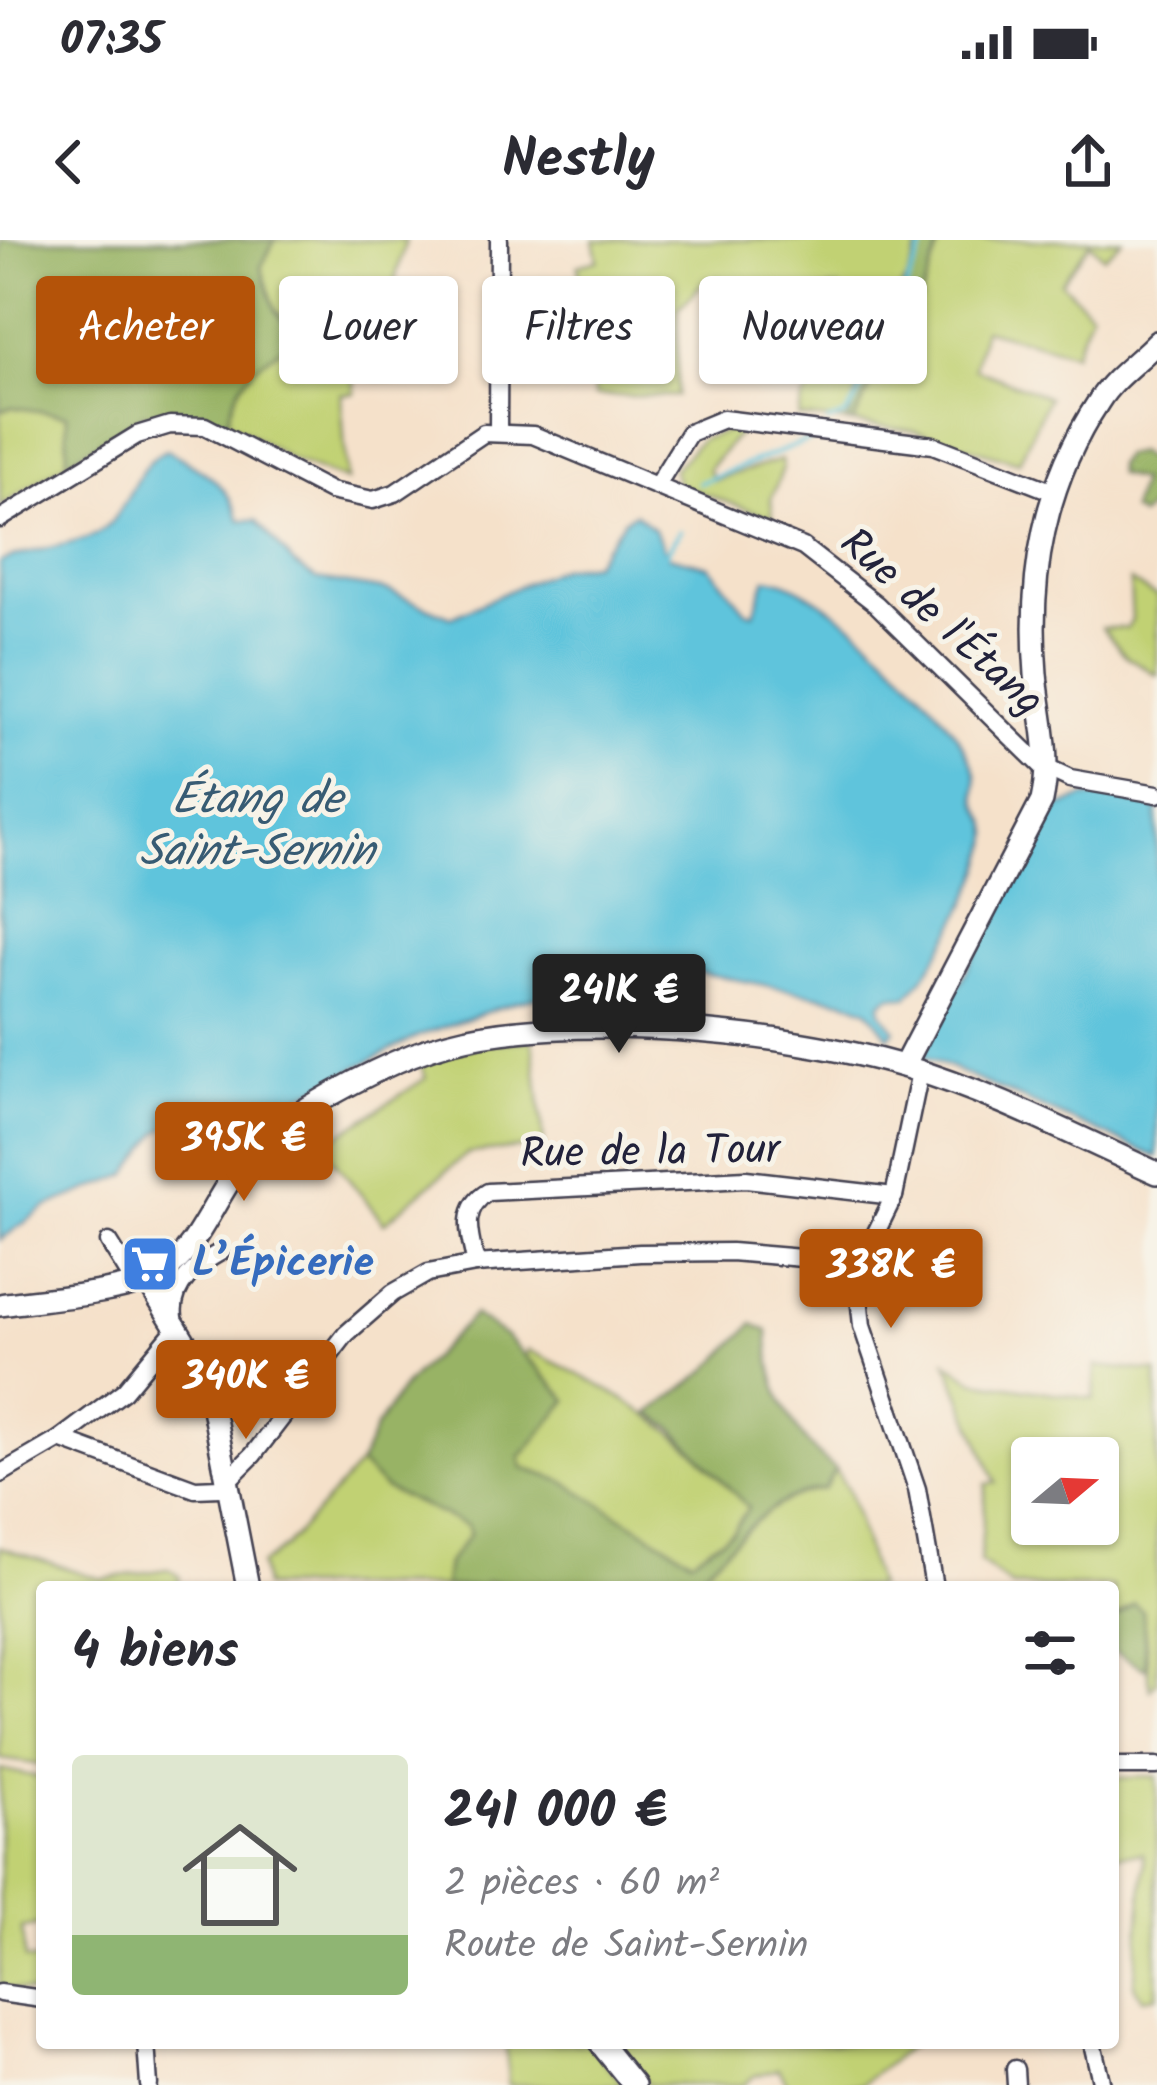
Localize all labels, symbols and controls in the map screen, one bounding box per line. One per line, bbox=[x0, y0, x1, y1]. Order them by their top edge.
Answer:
text: 07:35 bbox=[60, 6, 163, 78]
text: Nestly bbox=[502, 119, 655, 205]
icon: back bbox=[36, 129, 102, 195]
icon: share bbox=[1055, 129, 1121, 195]
chip: Acheter bbox=[36, 276, 255, 384]
chip: Louer bbox=[279, 276, 458, 384]
chip: Filtres bbox=[482, 276, 675, 384]
chip: Nouveau bbox=[699, 276, 927, 384]
street label: Rue de l'Étang bbox=[823, 512, 1059, 734]
water label: Étang de Saint-Sernin bbox=[139, 765, 378, 889]
pin: 241K € bbox=[521, 954, 717, 1056]
text: 241K € bbox=[560, 962, 679, 1024]
pin: 395K € bbox=[146, 1102, 342, 1204]
text: 395K € bbox=[182, 1110, 306, 1172]
street label: Rue de la Tour bbox=[520, 1117, 782, 1189]
pin: 338K € bbox=[793, 1229, 989, 1331]
place label: L’Épicerie bbox=[192, 1231, 374, 1298]
supermarket icon: L’Épicerie bbox=[119, 1233, 181, 1295]
text: 338K € bbox=[827, 1237, 955, 1299]
pin: 340K € bbox=[148, 1340, 344, 1442]
text: 340K € bbox=[183, 1348, 309, 1410]
north arrow bbox=[1011, 1437, 1119, 1545]
map controls bbox=[1011, 1437, 1119, 1545]
text: 4 biens bbox=[72, 1613, 239, 1694]
icon: filters bbox=[1017, 1620, 1083, 1686]
text: 241 000 € bbox=[444, 1773, 667, 1854]
icon: home bbox=[168, 1803, 312, 1947]
text: 2 pièces · 60 m² bbox=[444, 1854, 719, 1916]
text: Route de Saint-Sernin bbox=[444, 1916, 808, 1978]

